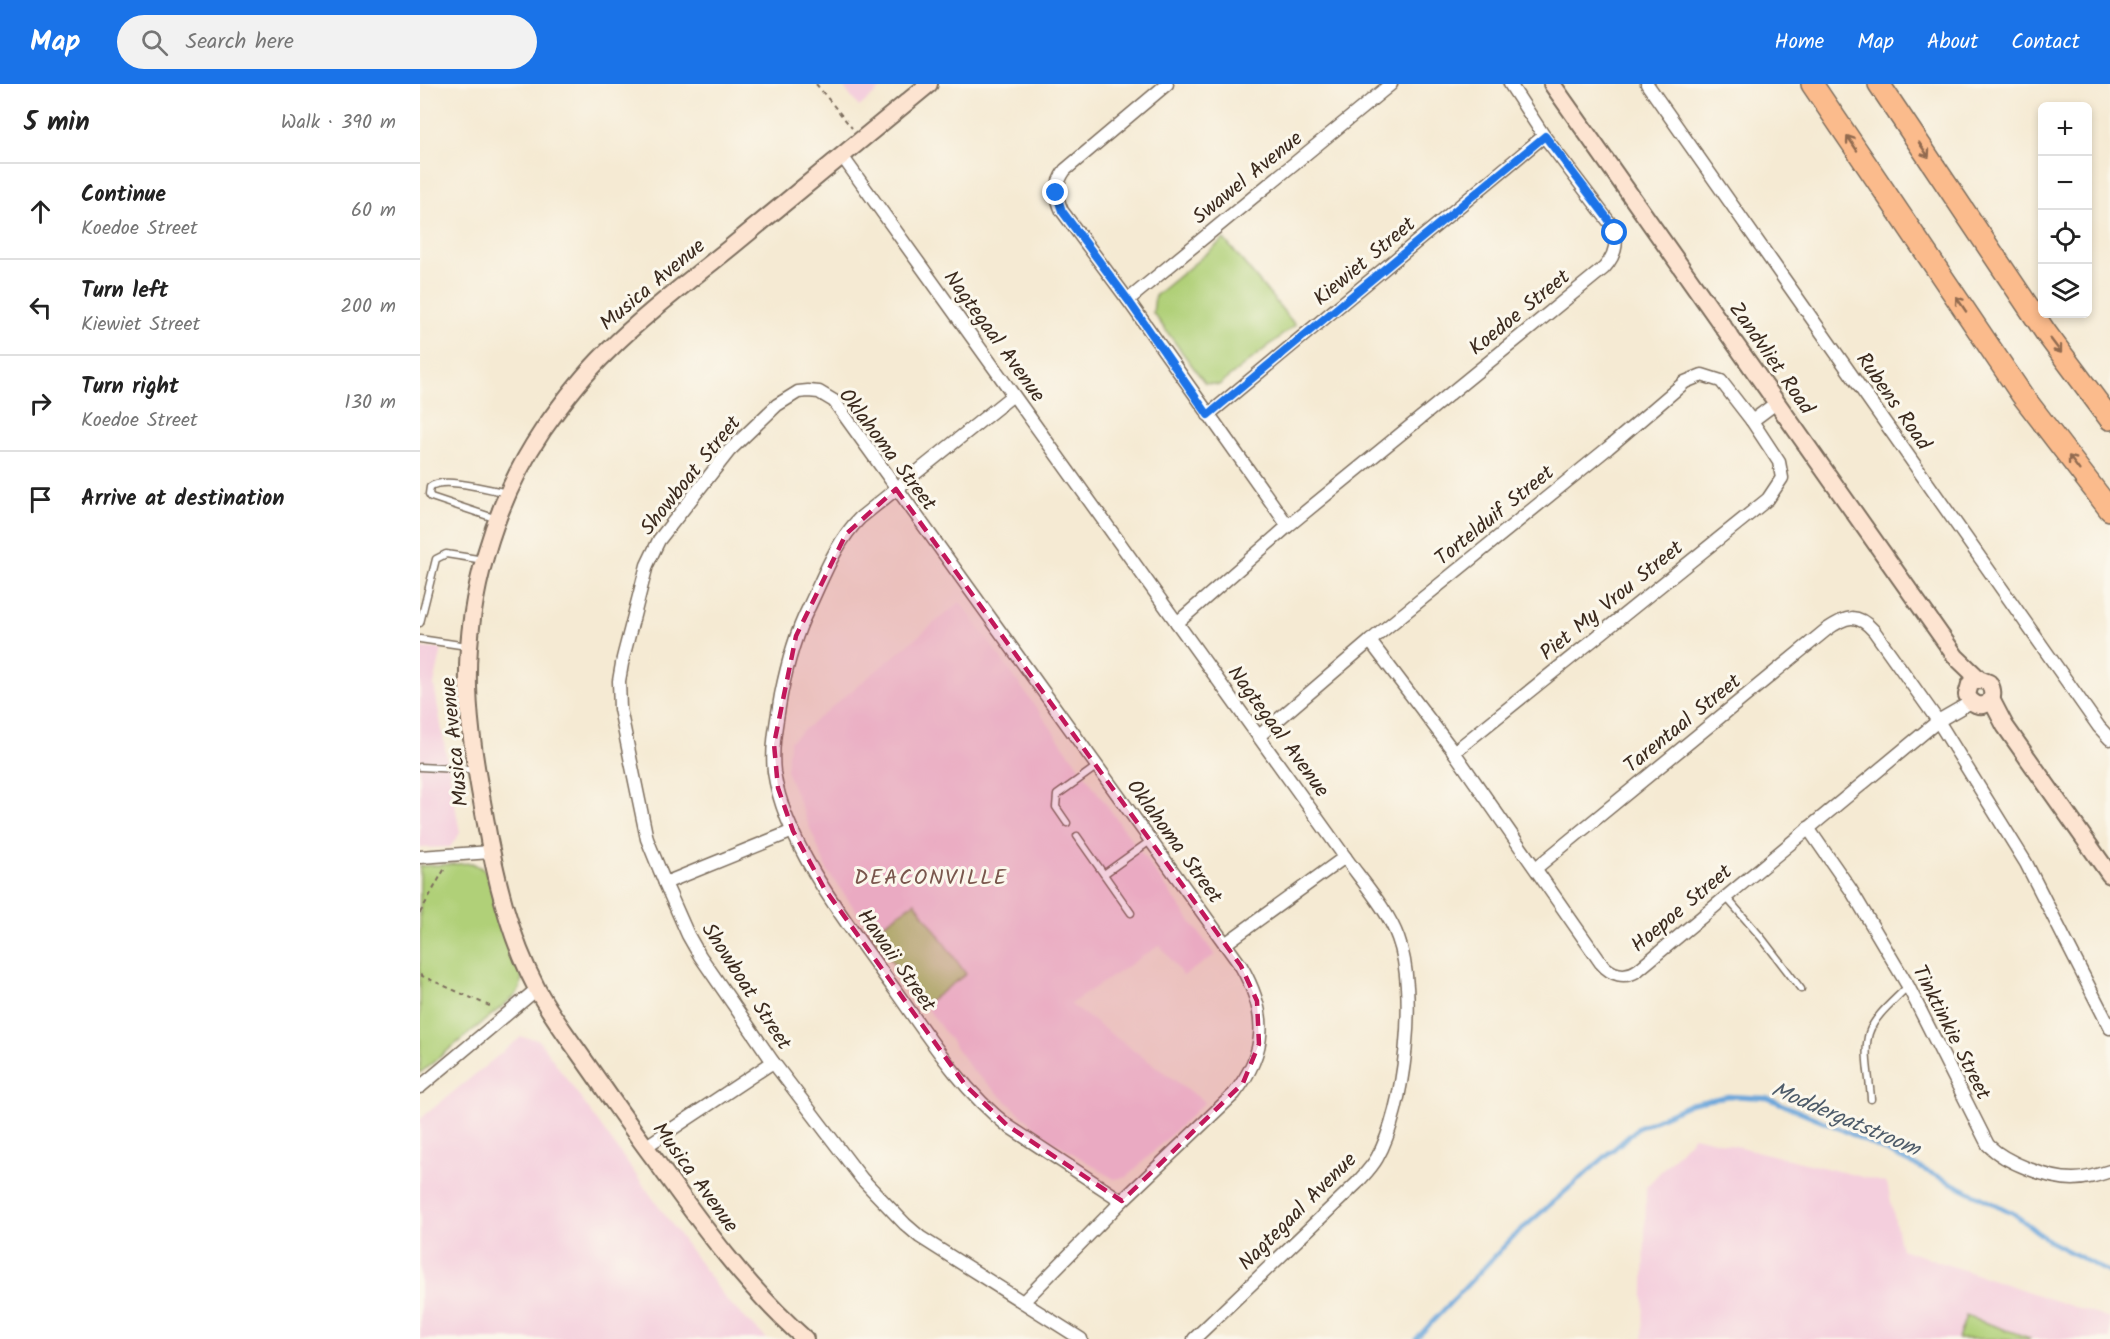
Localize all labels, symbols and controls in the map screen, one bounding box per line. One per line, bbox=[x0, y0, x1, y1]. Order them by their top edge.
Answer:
search box bbox=[117, 15, 537, 69]
text: Map bbox=[30, 20, 81, 65]
text: Search here bbox=[186, 25, 294, 60]
icon: search bbox=[138, 26, 171, 59]
text: Home bbox=[1775, 26, 1824, 59]
text: Map bbox=[1857, 26, 1894, 59]
text: About bbox=[1927, 26, 1978, 59]
text: Contact bbox=[2011, 26, 2080, 59]
text: 5 min bbox=[24, 102, 90, 144]
map controls bbox=[2038, 102, 2092, 318]
button: + bbox=[2038, 102, 2092, 156]
text: Walk · 390 m bbox=[281, 107, 396, 139]
street label: Swawel Avenue bbox=[1185, 123, 1311, 233]
one-way arrow bbox=[1846, 135, 1858, 152]
one-way arrow bbox=[1918, 141, 1930, 158]
button: − bbox=[2038, 156, 2092, 210]
text: Continue bbox=[81, 178, 166, 213]
route end bbox=[1042, 179, 1068, 205]
icon: ahead bbox=[24, 195, 57, 228]
text: 60 m bbox=[351, 195, 396, 227]
street label: Kiewiet Street bbox=[1306, 209, 1424, 315]
button: locate bbox=[2038, 210, 2092, 264]
text: Koedoe Street bbox=[81, 213, 198, 245]
route start bbox=[1601, 219, 1627, 245]
street label: Musica Avenue bbox=[593, 230, 714, 340]
street label: Koedoe Street bbox=[1462, 261, 1579, 365]
street label: Nagtegaal Avenue bbox=[934, 264, 1054, 410]
button: layers bbox=[2038, 264, 2092, 318]
text: Turn left bbox=[81, 274, 168, 309]
icon: left bbox=[24, 291, 57, 324]
text: 200 m bbox=[340, 291, 396, 323]
street label: Zandvliet Road bbox=[1719, 295, 1822, 423]
one-way arrow bbox=[1955, 296, 1968, 313]
text: Kiewiet Street bbox=[81, 309, 200, 341]
one-way arrow bbox=[2050, 338, 2062, 354]
street label: Rubens Road bbox=[1847, 346, 1939, 458]
text: Turn right bbox=[81, 370, 179, 405]
street label: Oklahoma Street bbox=[829, 381, 945, 519]
icon: right bbox=[24, 387, 57, 420]
text: 130 m bbox=[344, 387, 396, 419]
text: Koedoe Street bbox=[81, 405, 198, 437]
street label: Showboat Street bbox=[632, 408, 751, 543]
one-way arrow bbox=[2068, 456, 2080, 472]
street label: Tortelduif Street bbox=[1428, 457, 1563, 575]
text: Arrive at destination bbox=[81, 482, 284, 517]
icon: arrive bbox=[24, 483, 57, 516]
street label: Piet My Vrou Street bbox=[1533, 532, 1692, 670]
street label: Nagtegaal Avenue bbox=[1218, 659, 1338, 805]
street label: Tarentaal Street bbox=[1617, 666, 1750, 782]
street label: Musica Avenue bbox=[432, 675, 479, 808]
street label: Oklahoma Street bbox=[1117, 773, 1231, 912]
street label: Hoepoe Street bbox=[1624, 856, 1741, 962]
district label: DEACONVILLE bbox=[854, 861, 1008, 896]
street label: Hawaii Street bbox=[848, 902, 944, 1020]
street label: Showboat Street bbox=[692, 917, 800, 1058]
street label: Tinktinkie Street bbox=[1902, 959, 1999, 1107]
water label: Moddergatstroom bbox=[1765, 1073, 1926, 1168]
street label: Musica Avenue bbox=[643, 1116, 747, 1241]
street label: Nagtegaal Avenue bbox=[1231, 1145, 1366, 1279]

